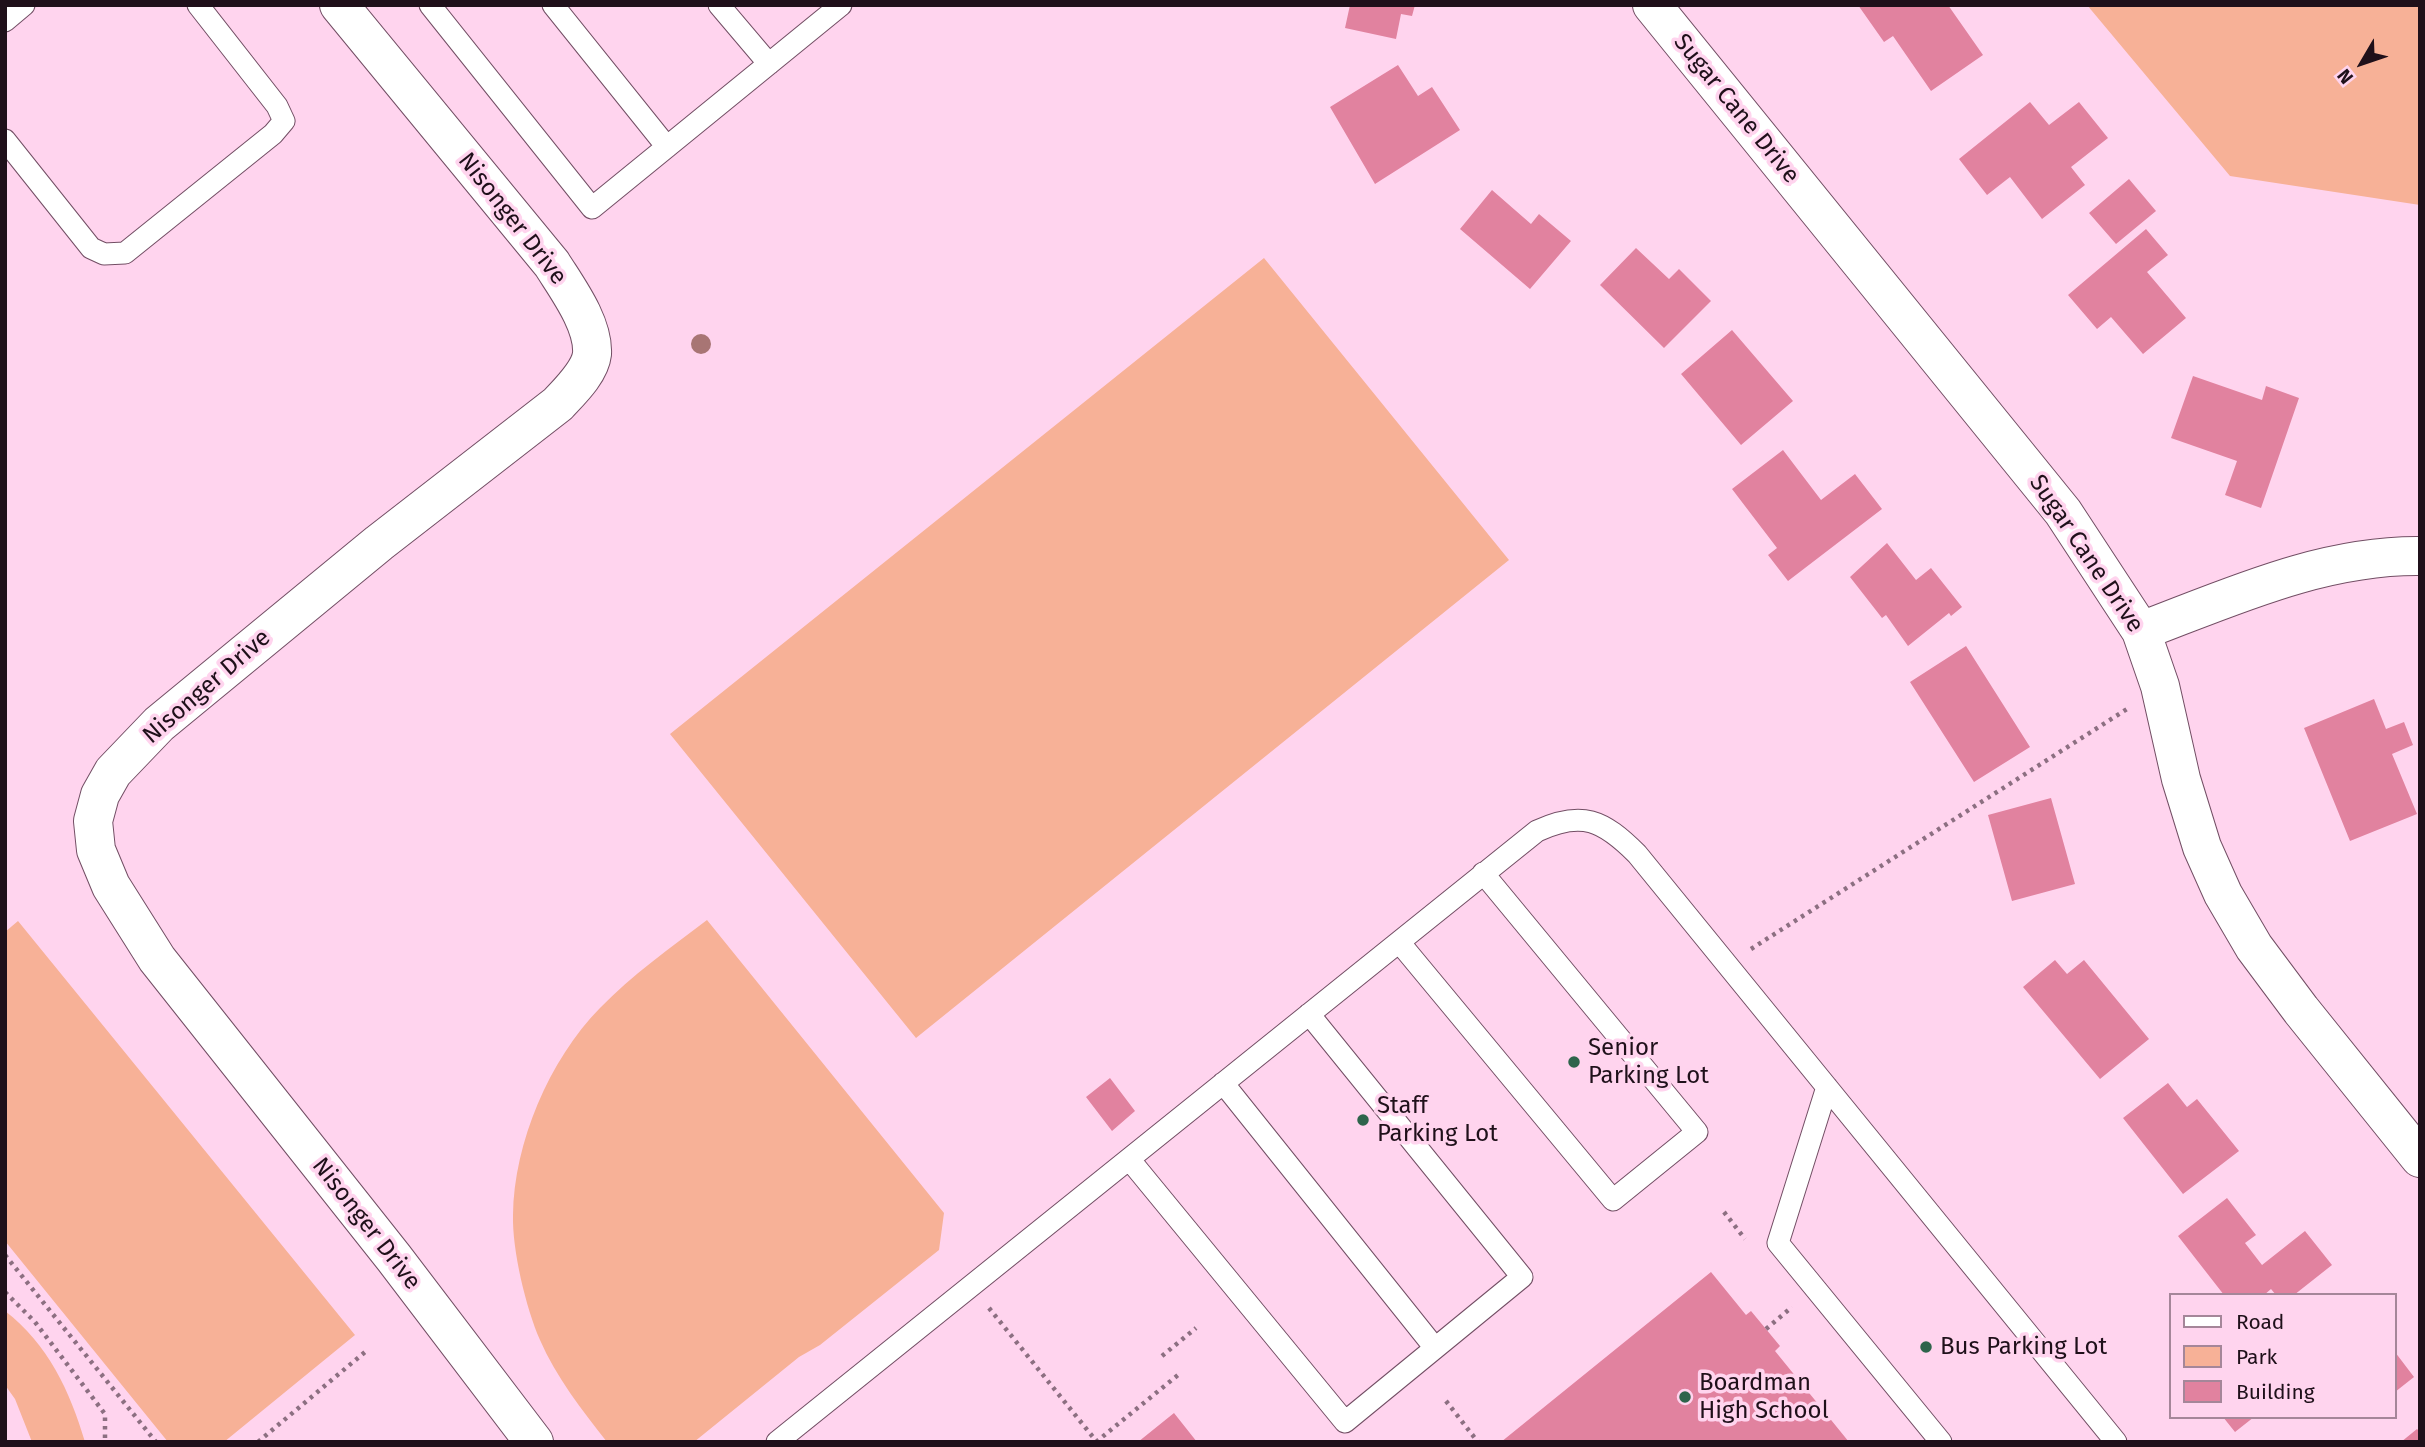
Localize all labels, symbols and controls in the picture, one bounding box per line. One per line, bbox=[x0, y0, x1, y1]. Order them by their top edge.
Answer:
north arrow bbox=[2327, 28, 2397, 98]
street label: Sugar Cane Drive bbox=[1667, 29, 1805, 189]
text: N bbox=[2332, 64, 2358, 89]
street label: Nisonger Drive bbox=[452, 147, 572, 291]
street label: Sugar Cane Drive bbox=[2023, 470, 2149, 638]
street label: Nisonger Drive bbox=[137, 624, 277, 750]
place label: Senior Parking Lot bbox=[1588, 1034, 1709, 1090]
marker: Senior Parking Lot bbox=[1566, 1054, 1582, 1070]
place label: Staff Parking Lot bbox=[1377, 1092, 1498, 1148]
marker: Staff Parking Lot bbox=[1355, 1112, 1371, 1128]
street label: Nisonger Drive bbox=[306, 1152, 426, 1296]
legend bbox=[2170, 1293, 2397, 1419]
text: Road bbox=[2236, 1309, 2284, 1335]
place label: Bus Parking Lot bbox=[1940, 1333, 2107, 1361]
marker: Bus Parking Lot bbox=[1918, 1339, 1934, 1355]
text: Park bbox=[2236, 1344, 2277, 1370]
place label: Boardman High School bbox=[1699, 1369, 1829, 1425]
text: Building bbox=[2236, 1379, 2315, 1405]
marker: Boardman High School bbox=[1677, 1389, 1693, 1405]

